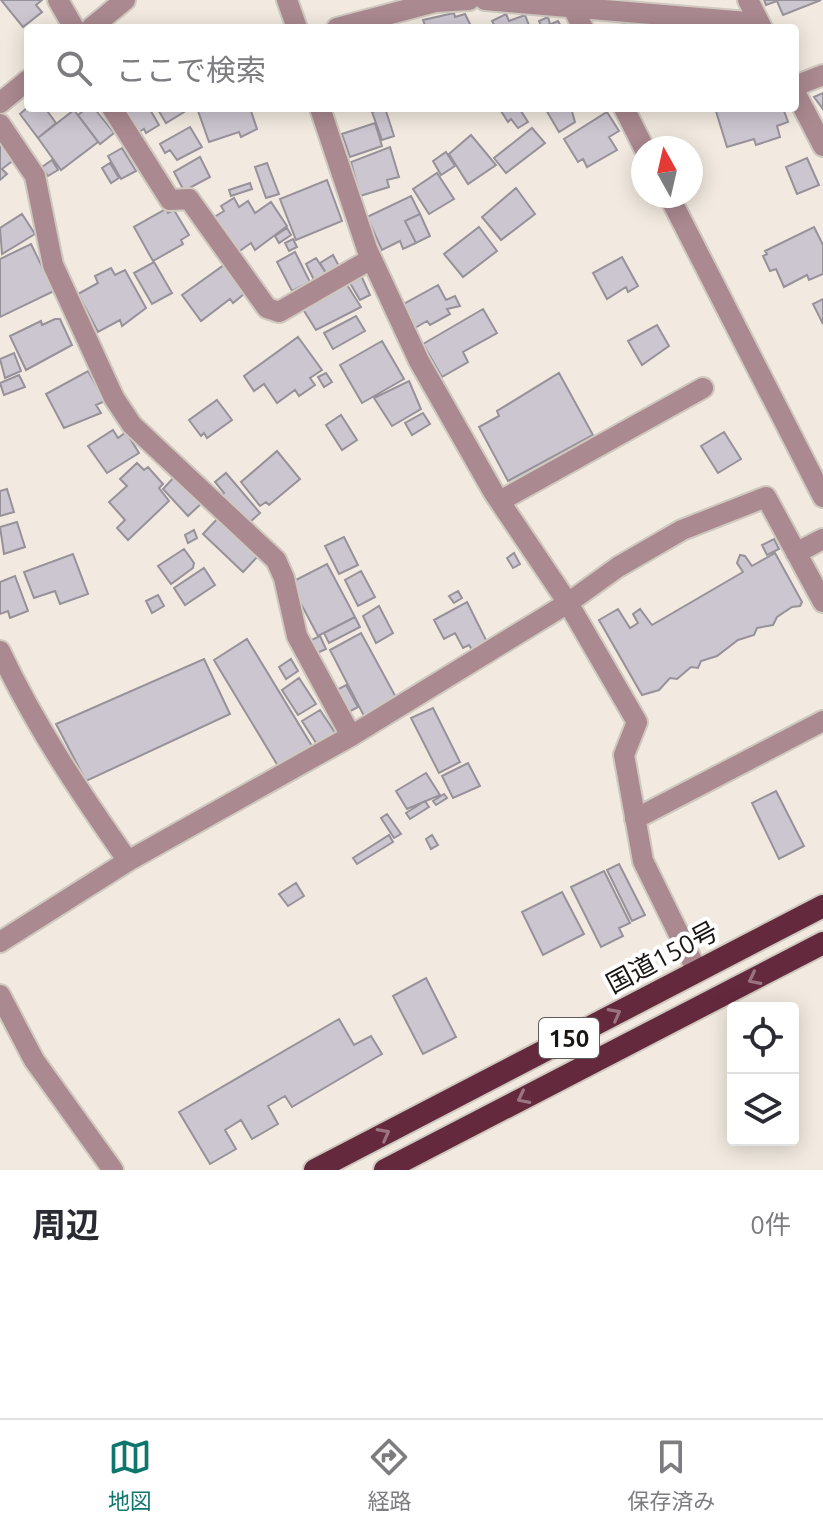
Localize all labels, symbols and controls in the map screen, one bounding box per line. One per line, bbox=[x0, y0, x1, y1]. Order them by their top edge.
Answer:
search box bbox=[24, 24, 799, 112]
icon: search bbox=[52, 46, 96, 90]
text: ここで検索 bbox=[116, 53, 266, 87]
north arrow bbox=[631, 136, 703, 208]
street label: 国道150号 bbox=[601, 916, 723, 998]
one-way arrow bbox=[747, 969, 762, 984]
map controls bbox=[727, 1002, 799, 1146]
button: locate bbox=[727, 1002, 799, 1074]
one-way arrow bbox=[606, 1008, 621, 1023]
road number: 150 bbox=[539, 1018, 599, 1058]
button: layers bbox=[727, 1074, 799, 1146]
one-way arrow bbox=[517, 1089, 531, 1104]
one-way arrow bbox=[376, 1128, 391, 1143]
text: 周辺 bbox=[32, 1205, 100, 1243]
text: 0件 bbox=[750, 1210, 791, 1239]
tab: 地図 bbox=[108, 1435, 152, 1515]
tab: 経路 bbox=[367, 1435, 411, 1515]
tab: 保存済み bbox=[627, 1435, 715, 1515]

